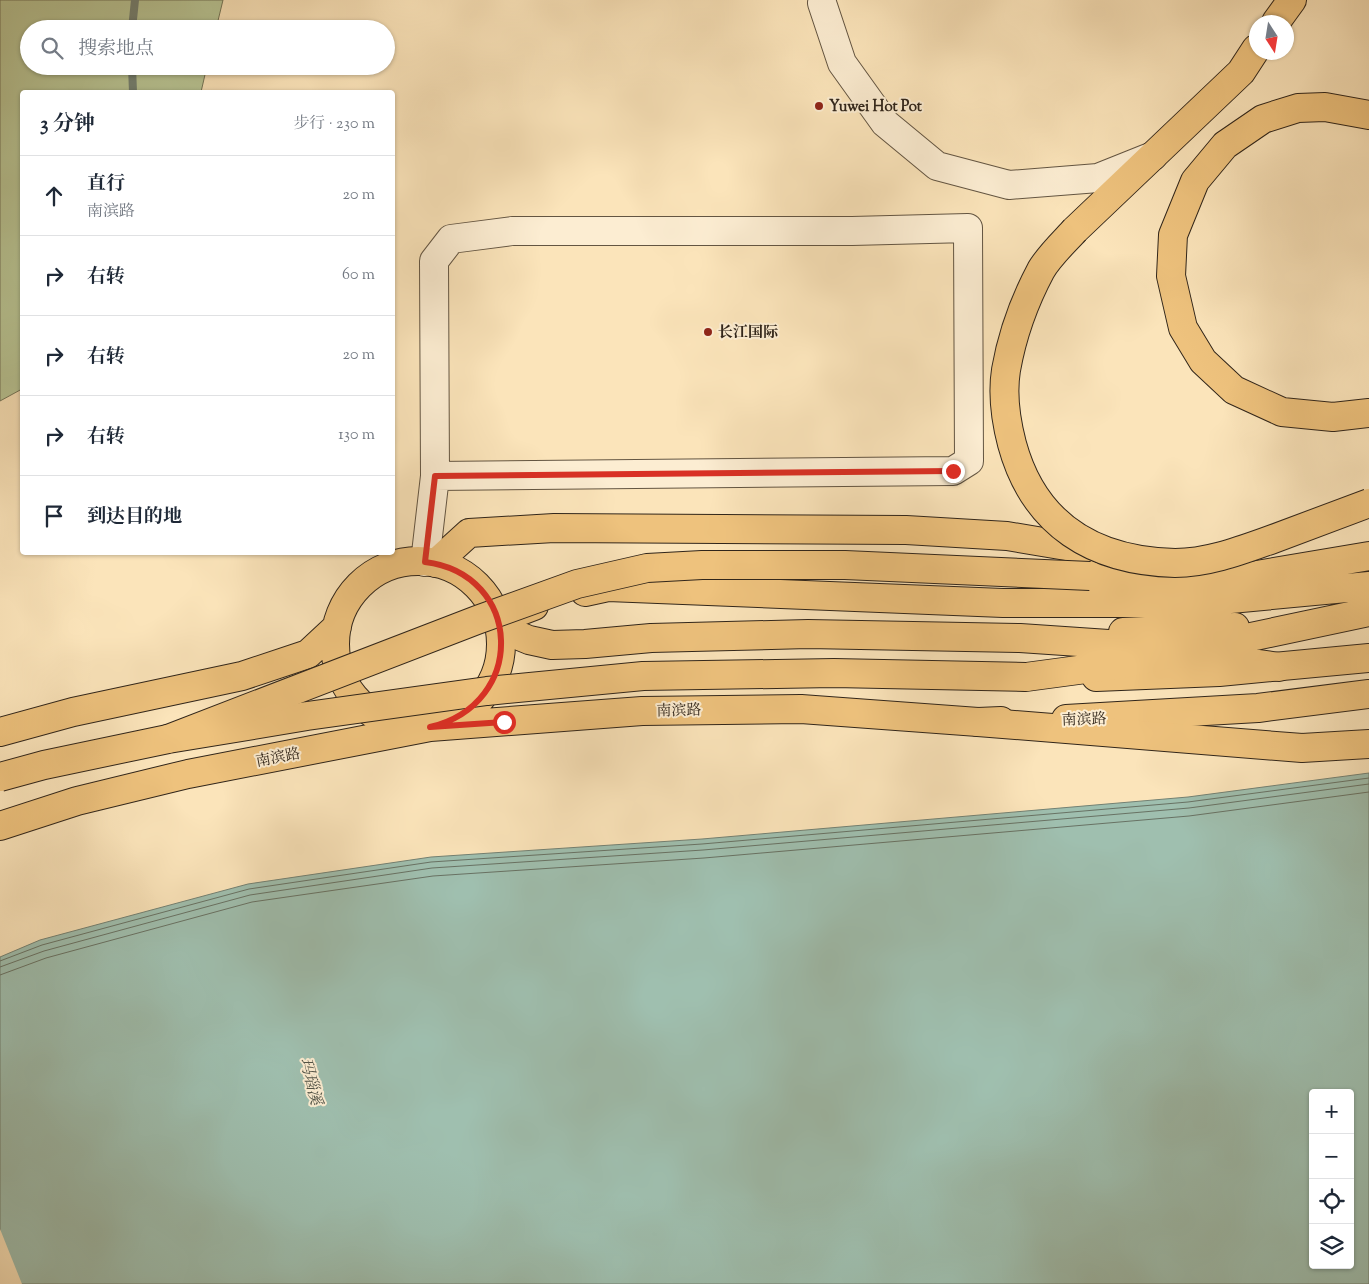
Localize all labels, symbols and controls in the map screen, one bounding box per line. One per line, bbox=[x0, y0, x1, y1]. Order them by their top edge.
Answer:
north arrow bbox=[1249, 15, 1294, 60]
search box bbox=[20, 20, 395, 75]
icon: search bbox=[38, 34, 66, 62]
text: 搜索地点 bbox=[78, 36, 154, 63]
place label: Yuwei Hot Pot bbox=[829, 97, 923, 118]
marker: Yuwei Hot Pot bbox=[813, 100, 825, 112]
text: 3 分钟 bbox=[40, 110, 95, 140]
text: 步行 · 230 m bbox=[293, 113, 375, 136]
text: 直行 bbox=[87, 171, 125, 198]
icon: ahead bbox=[40, 182, 68, 210]
text: 20 m bbox=[342, 184, 375, 207]
text: 南滨路 bbox=[87, 201, 135, 224]
icon: right bbox=[40, 262, 68, 290]
text: 右转 bbox=[87, 264, 125, 291]
text: 60 m bbox=[342, 264, 375, 287]
place label: 长江国际 bbox=[718, 323, 778, 344]
marker: 长江国际 bbox=[702, 326, 714, 338]
icon: right bbox=[40, 342, 68, 370]
text: 右转 bbox=[87, 344, 125, 371]
text: 20 m bbox=[342, 344, 375, 367]
icon: right bbox=[40, 422, 68, 450]
text: 右转 bbox=[87, 424, 125, 451]
text: 130 m bbox=[338, 424, 375, 447]
route end bbox=[942, 460, 965, 483]
icon: arrive bbox=[40, 502, 68, 530]
text: 到达目的地 bbox=[87, 504, 182, 531]
street label: 南滨路 bbox=[656, 701, 702, 722]
street label: 南滨路 bbox=[1061, 709, 1107, 732]
route start bbox=[493, 711, 516, 734]
street label: 南滨路 bbox=[254, 744, 302, 773]
water label: 玛瑙溪 bbox=[293, 1056, 327, 1110]
map controls bbox=[1309, 1089, 1354, 1269]
button: + bbox=[1309, 1089, 1354, 1134]
button: − bbox=[1309, 1134, 1354, 1179]
button: locate bbox=[1309, 1179, 1354, 1224]
button: layers bbox=[1309, 1224, 1354, 1269]

